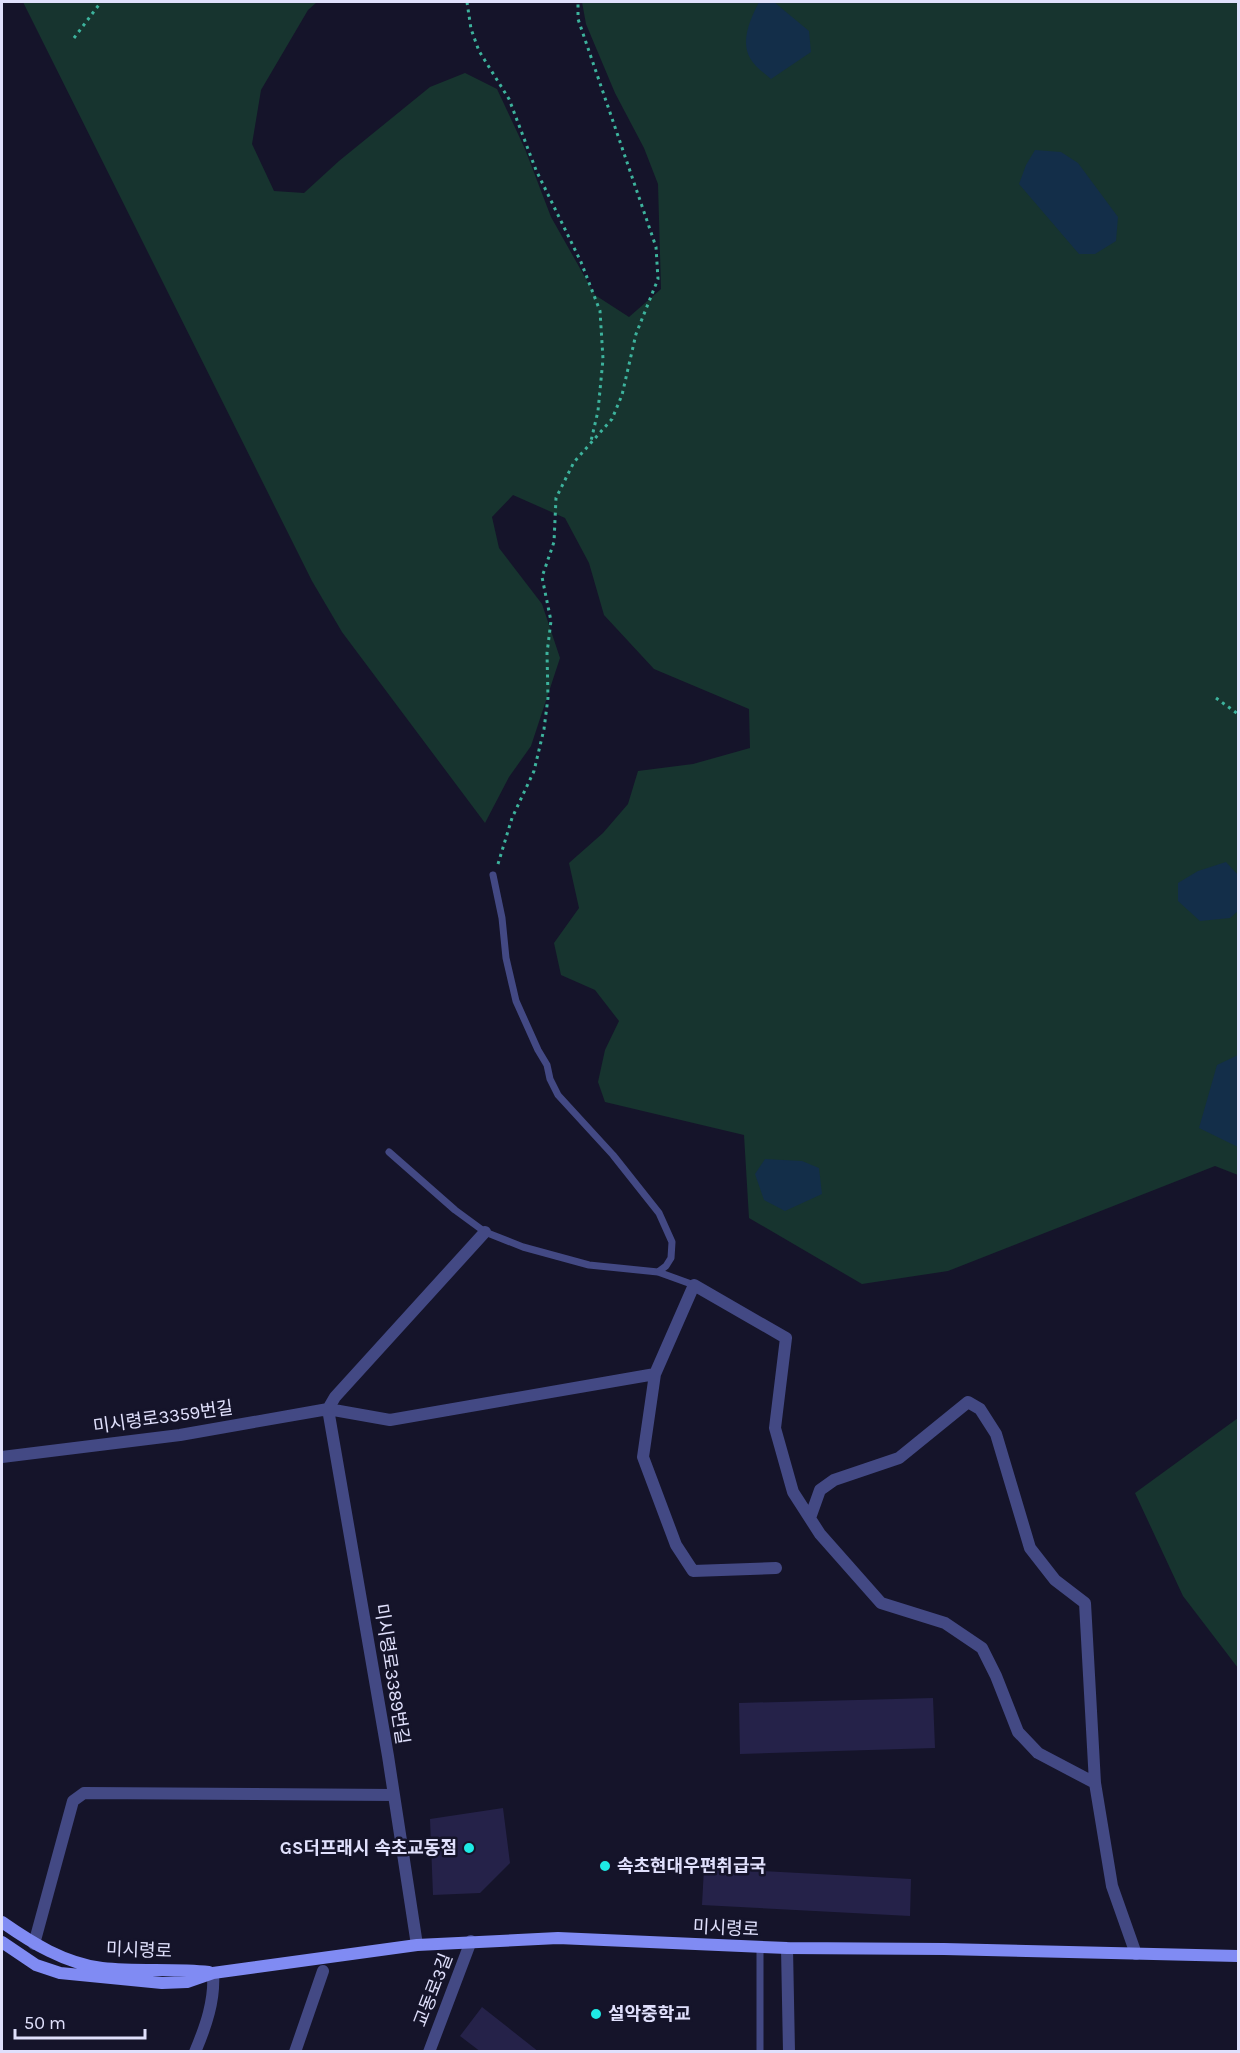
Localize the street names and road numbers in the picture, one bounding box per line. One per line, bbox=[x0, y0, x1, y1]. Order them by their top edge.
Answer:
street label: 미시령로3359번길 bbox=[92, 1396, 234, 1438]
street label: 미시령로3389번길 bbox=[370, 1602, 414, 1746]
street label: 미시령로 bbox=[692, 1915, 760, 1941]
street label: 미시령로 bbox=[106, 1938, 172, 1962]
street label: 교동로3길 bbox=[409, 1950, 457, 2030]

